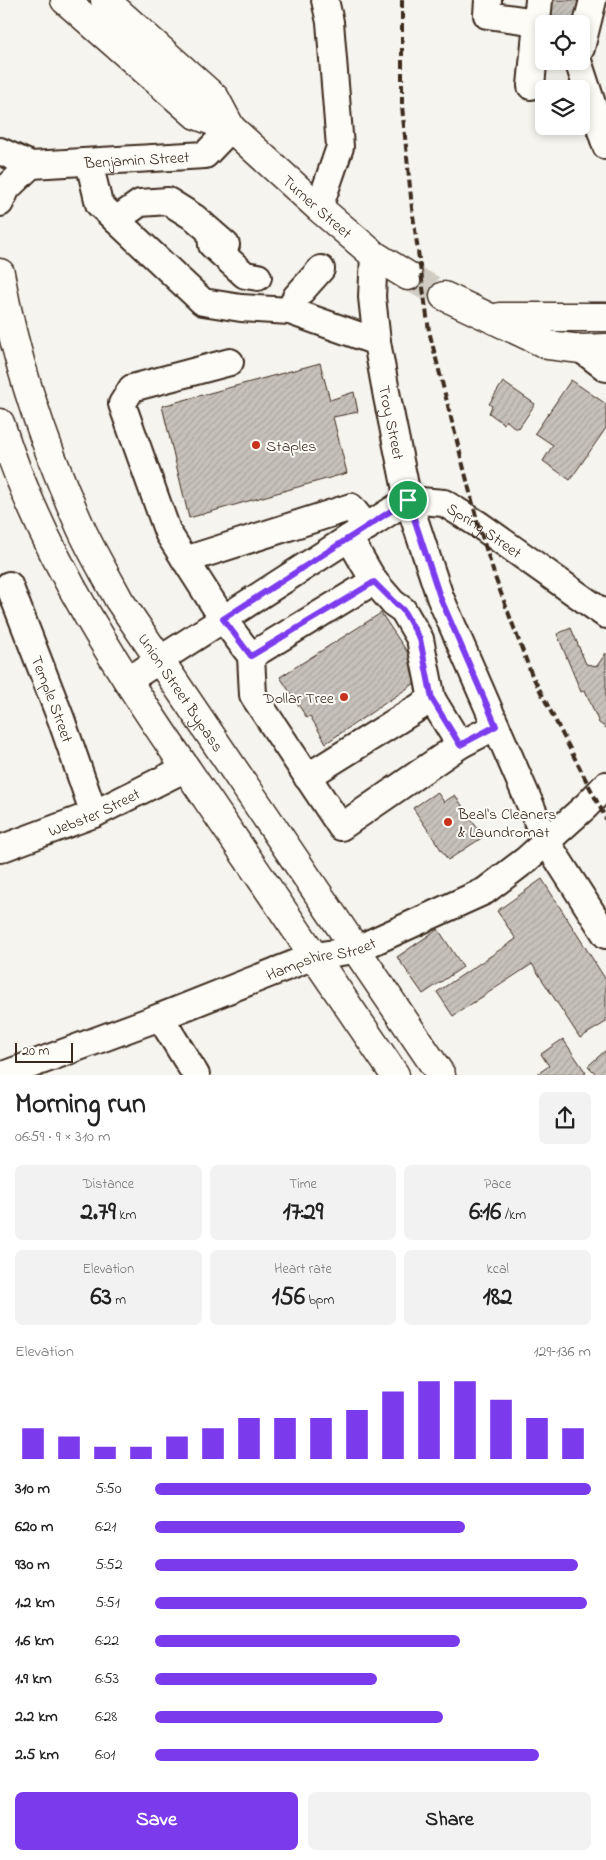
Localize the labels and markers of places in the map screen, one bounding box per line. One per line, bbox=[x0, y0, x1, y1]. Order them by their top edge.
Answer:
place label: Staples bbox=[266, 435, 317, 459]
marker: Staples bbox=[250, 439, 262, 451]
pin bbox=[387, 479, 429, 521]
place label: Dollar Tree bbox=[262, 687, 335, 711]
marker: Dollar Tree bbox=[338, 691, 350, 703]
place label: Beal's Cleaners & Laundromat bbox=[457, 803, 557, 845]
marker: Beal's Cleaners & Laundromat bbox=[442, 816, 454, 828]

